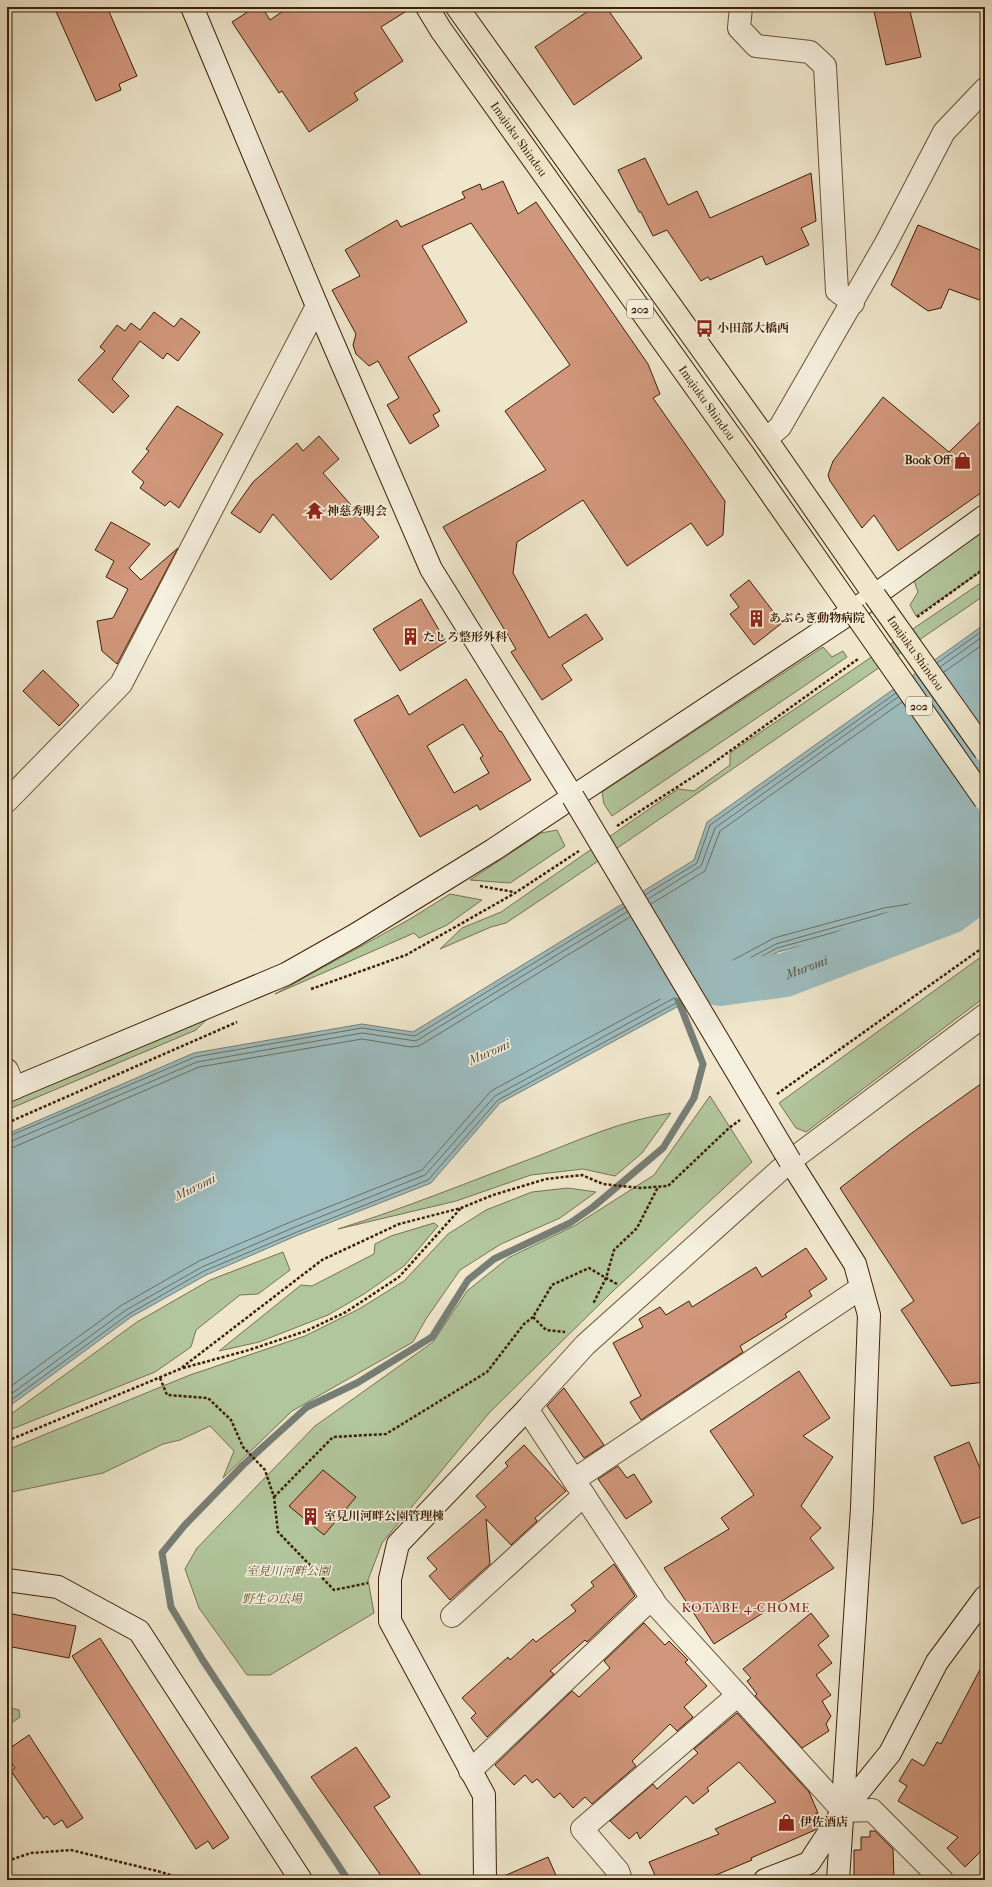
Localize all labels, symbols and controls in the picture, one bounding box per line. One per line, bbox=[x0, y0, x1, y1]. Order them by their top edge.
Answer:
street label: Imajuku Shindou bbox=[487, 99, 550, 179]
road number: 202 bbox=[627, 300, 653, 318]
bus stop icon: 小田部大橋西 bbox=[694, 318, 714, 338]
place label: 小田部大橋西 bbox=[717, 321, 789, 335]
street label: Imajuku Shindou bbox=[676, 363, 738, 443]
shop icon: Book Off bbox=[953, 450, 973, 470]
place label: Book Off bbox=[905, 453, 953, 467]
temple icon: 神慈秀明会 bbox=[304, 501, 324, 521]
place label: 神慈秀明会 bbox=[327, 504, 387, 518]
building icon: あぶらぎ動物病院 bbox=[746, 608, 766, 628]
place label: あぶらぎ動物病院 bbox=[769, 611, 865, 625]
street label: Imajuku Shindou bbox=[884, 613, 947, 693]
building icon: たしろ整形外科 bbox=[400, 627, 420, 647]
place label: たしろ整形外科 bbox=[423, 630, 508, 644]
road number: 202 bbox=[906, 697, 932, 715]
water label: Muromi bbox=[782, 952, 831, 982]
water label: Muromi bbox=[465, 1036, 513, 1068]
water label: Muromi bbox=[171, 1170, 219, 1204]
building icon: 室見川河畔公園管理棟 bbox=[301, 1506, 321, 1526]
place label: 室見川河畔公園管理棟 bbox=[324, 1509, 444, 1523]
park label: 室見川河畔公園 bbox=[246, 1564, 332, 1578]
park label: 野生の広場 bbox=[242, 1592, 303, 1606]
district label: KOTABE 4-CHOME bbox=[681, 1600, 811, 1615]
shop icon: 伊佐酒店 bbox=[777, 1812, 797, 1832]
place label: 伊佐酒店 bbox=[800, 1815, 848, 1829]

